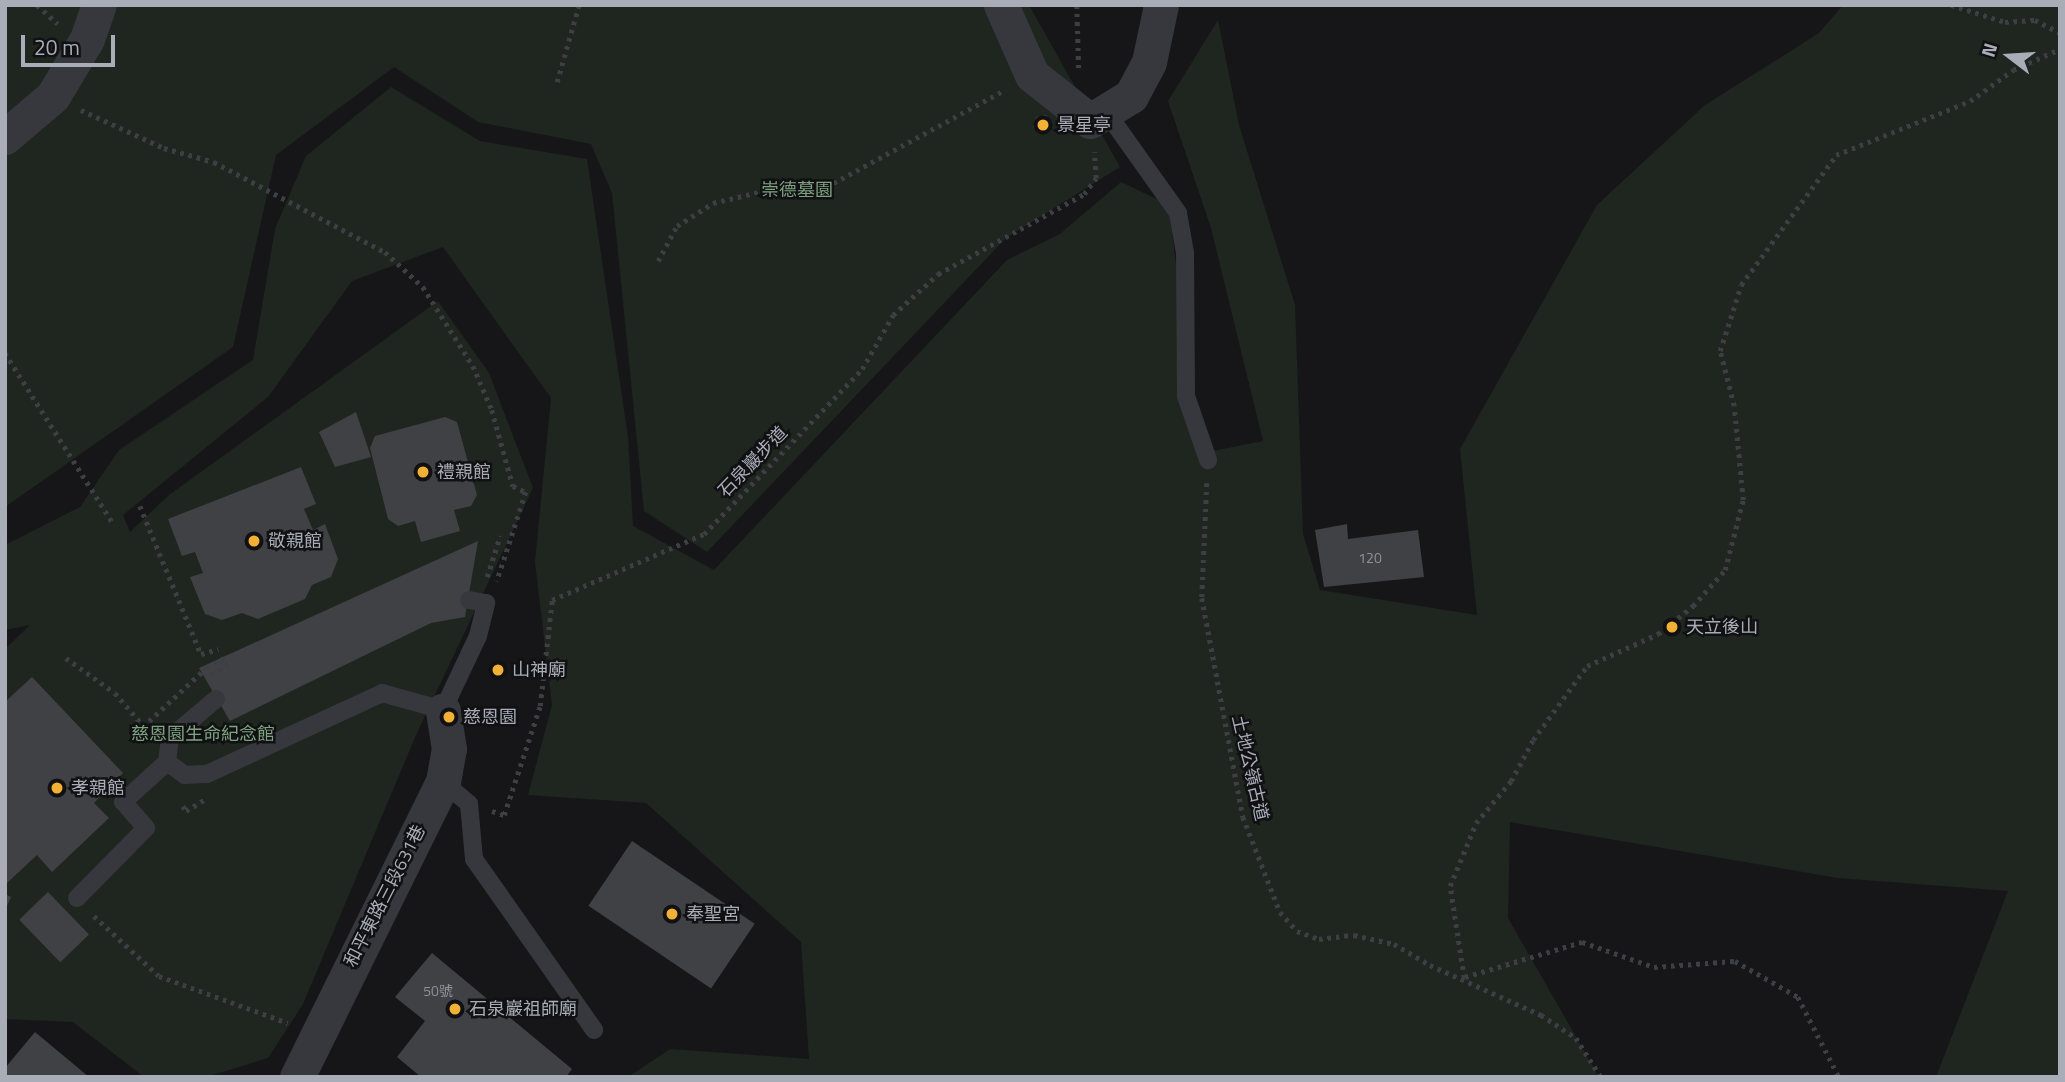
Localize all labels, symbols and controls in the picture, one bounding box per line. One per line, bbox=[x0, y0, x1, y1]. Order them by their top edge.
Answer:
scale bar bbox=[24, 21, 119, 65]
north arrow bbox=[1974, 21, 2044, 91]
text: 20 m bbox=[34, 31, 80, 63]
text: N bbox=[1973, 39, 2004, 60]
place label: 景星亭 bbox=[1057, 114, 1111, 136]
marker: 景星亭 bbox=[1035, 117, 1051, 133]
park label: 崇德墓園 bbox=[761, 179, 833, 201]
street label: 石泉巖步道 bbox=[714, 422, 792, 502]
place label: 禮親館 bbox=[437, 461, 491, 483]
marker: 禮親館 bbox=[415, 464, 431, 480]
place label: 敬親館 bbox=[268, 530, 322, 552]
marker: 敬親館 bbox=[246, 533, 262, 549]
house number: 120 bbox=[1358, 550, 1382, 566]
place label: 天立後山 bbox=[1686, 616, 1758, 638]
marker: 天立後山 bbox=[1664, 619, 1680, 635]
place label: 山神廟 bbox=[512, 659, 566, 681]
marker: 山神廟 bbox=[490, 662, 506, 678]
place label: 慈恩園 bbox=[463, 706, 517, 728]
marker: 慈恩園 bbox=[441, 709, 457, 725]
street label: 土地公嶺古道 bbox=[1227, 713, 1273, 823]
park label: 慈恩園生命紀念館 bbox=[131, 723, 275, 745]
place label: 孝親館 bbox=[71, 777, 125, 799]
marker: 孝親館 bbox=[49, 780, 65, 796]
street label: 和平東路三段631巷 bbox=[340, 821, 430, 971]
place label: 奉聖宮 bbox=[686, 903, 740, 925]
marker: 奉聖宮 bbox=[664, 906, 680, 922]
house number: 50號 bbox=[423, 983, 453, 999]
place label: 石泉巖祖師廟 bbox=[469, 998, 577, 1020]
marker: 石泉巖祖師廟 bbox=[447, 1001, 463, 1017]

